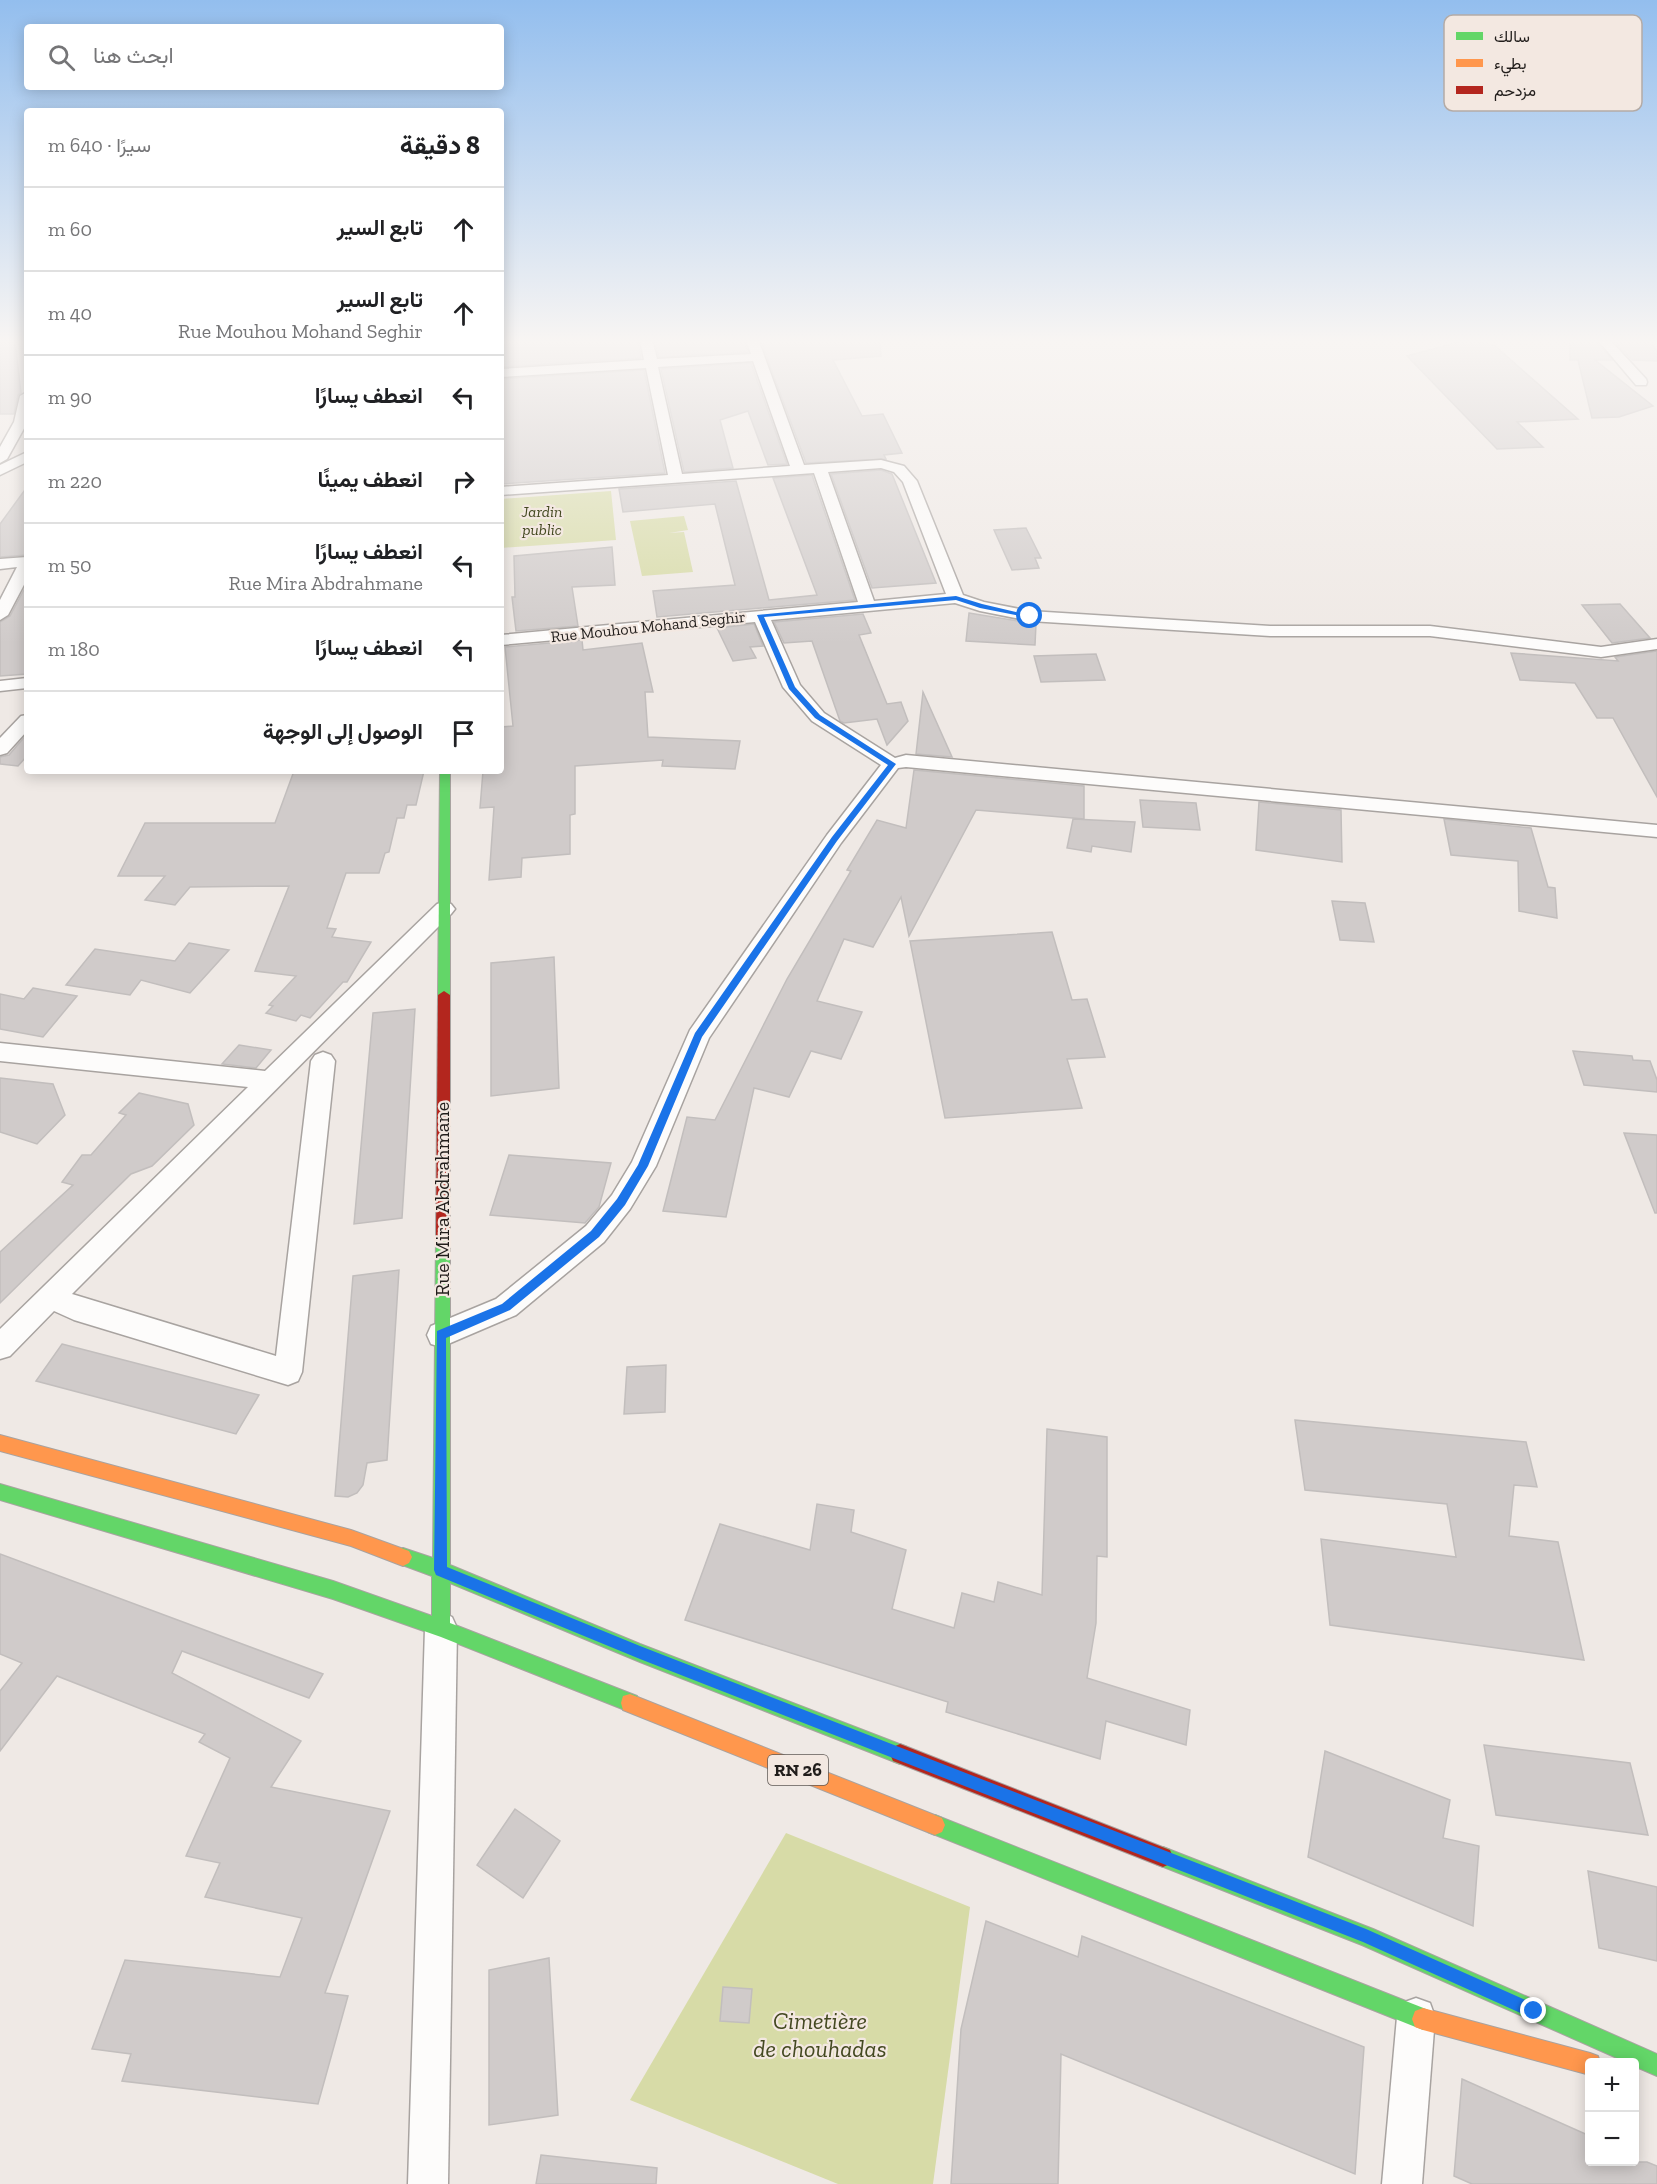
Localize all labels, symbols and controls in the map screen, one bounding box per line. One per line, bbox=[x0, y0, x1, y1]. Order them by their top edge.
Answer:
legend bbox=[1444, 15, 1642, 111]
search box bbox=[24, 24, 504, 90]
text: سالك bbox=[1494, 27, 1530, 46]
icon: search bbox=[45, 41, 78, 74]
text: ابحث هنا bbox=[93, 42, 173, 69]
text: بطيء bbox=[1494, 54, 1526, 77]
text: مزدحم bbox=[1494, 81, 1536, 101]
text: 8 دقيقة bbox=[400, 129, 480, 161]
text: سيرًا · 640 m bbox=[48, 133, 151, 157]
icon: ahead bbox=[447, 213, 480, 246]
text: تابع السير bbox=[337, 214, 423, 241]
text: 60 m bbox=[48, 217, 92, 241]
text: تابع السير bbox=[337, 286, 423, 313]
icon: ahead bbox=[447, 297, 480, 330]
text: 40 m bbox=[48, 301, 92, 325]
text: Rue Mouhou Mohand Seghir bbox=[178, 319, 423, 343]
icon: left bbox=[447, 381, 480, 414]
text: انعطف يسارًا bbox=[315, 382, 423, 409]
text: 90 m bbox=[48, 385, 92, 409]
icon: right bbox=[447, 465, 480, 498]
text: انعطف يمينًا bbox=[317, 466, 423, 493]
text: 220 m bbox=[48, 469, 102, 493]
park label: Jardin public bbox=[521, 502, 562, 539]
text: انعطف يسارًا bbox=[315, 538, 423, 565]
icon: left bbox=[447, 549, 480, 582]
text: 50 m bbox=[48, 553, 92, 577]
text: Rue Mira Abdrahmane bbox=[229, 571, 423, 595]
route start bbox=[1016, 602, 1042, 628]
street label: Rue Mouhou Mohand Seghir bbox=[550, 607, 747, 646]
icon: left bbox=[447, 633, 480, 666]
text: انعطف يسارًا bbox=[315, 634, 423, 661]
text: 180 m bbox=[48, 637, 100, 661]
icon: arrive bbox=[447, 717, 480, 750]
text: الوصول إلى الوجهة bbox=[263, 718, 423, 745]
street label: Rue Mira Abdrahmane bbox=[430, 1102, 454, 1296]
road number: RN 26 bbox=[768, 1755, 828, 1785]
route end bbox=[1520, 1997, 1546, 2023]
park label: Cimetière de chouhadas bbox=[753, 2006, 887, 2063]
map controls bbox=[1585, 2058, 1639, 2166]
button: + bbox=[1585, 2058, 1639, 2112]
button: − bbox=[1585, 2112, 1639, 2166]

